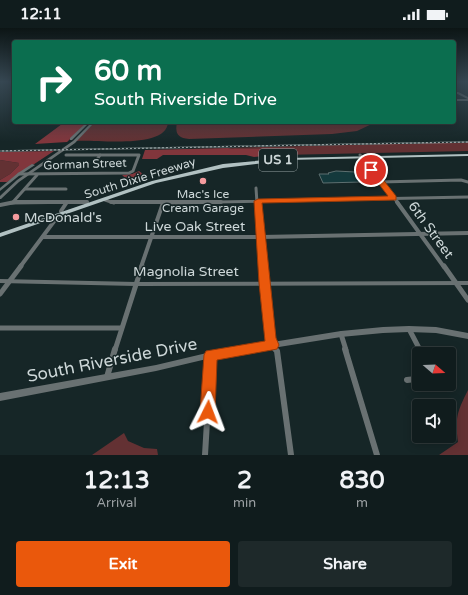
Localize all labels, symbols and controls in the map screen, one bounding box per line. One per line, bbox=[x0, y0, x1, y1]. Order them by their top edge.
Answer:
text: 12:11 bbox=[20, 5, 62, 23]
text: 60 m bbox=[94, 54, 162, 88]
icon: right bbox=[28, 56, 80, 108]
text: South Riverside Drive bbox=[94, 88, 277, 110]
road number: US 1 bbox=[259, 149, 297, 171]
pin bbox=[354, 153, 388, 187]
street label: South Dixie Freeway bbox=[83, 154, 198, 202]
street label: Gorman Street bbox=[43, 156, 127, 172]
icon: arrive bbox=[360, 159, 382, 181]
marker: Mac's Ice Cream Garage bbox=[198, 176, 208, 186]
place label: Mac's Ice Cream Garage bbox=[162, 187, 244, 215]
street label: 6th Street bbox=[405, 198, 458, 262]
place label: McDonald's bbox=[24, 209, 102, 226]
marker: McDonald's bbox=[11, 212, 21, 222]
street label: Live Oak Street bbox=[145, 218, 246, 235]
street label: Magnolia Street bbox=[133, 263, 240, 280]
street label: South Riverside Drive bbox=[25, 333, 199, 387]
north arrow bbox=[412, 347, 456, 391]
map controls bbox=[412, 347, 456, 443]
position arrow bbox=[187, 391, 229, 433]
button: sound bbox=[412, 399, 456, 443]
text: 12:13 bbox=[83, 466, 150, 495]
text: 2 bbox=[237, 466, 252, 495]
text: 830 bbox=[339, 466, 385, 495]
text: Arrival bbox=[96, 495, 137, 511]
text: min bbox=[233, 495, 256, 511]
text: m bbox=[356, 495, 368, 511]
button: Exit bbox=[16, 541, 230, 587]
button: Share bbox=[238, 541, 452, 587]

